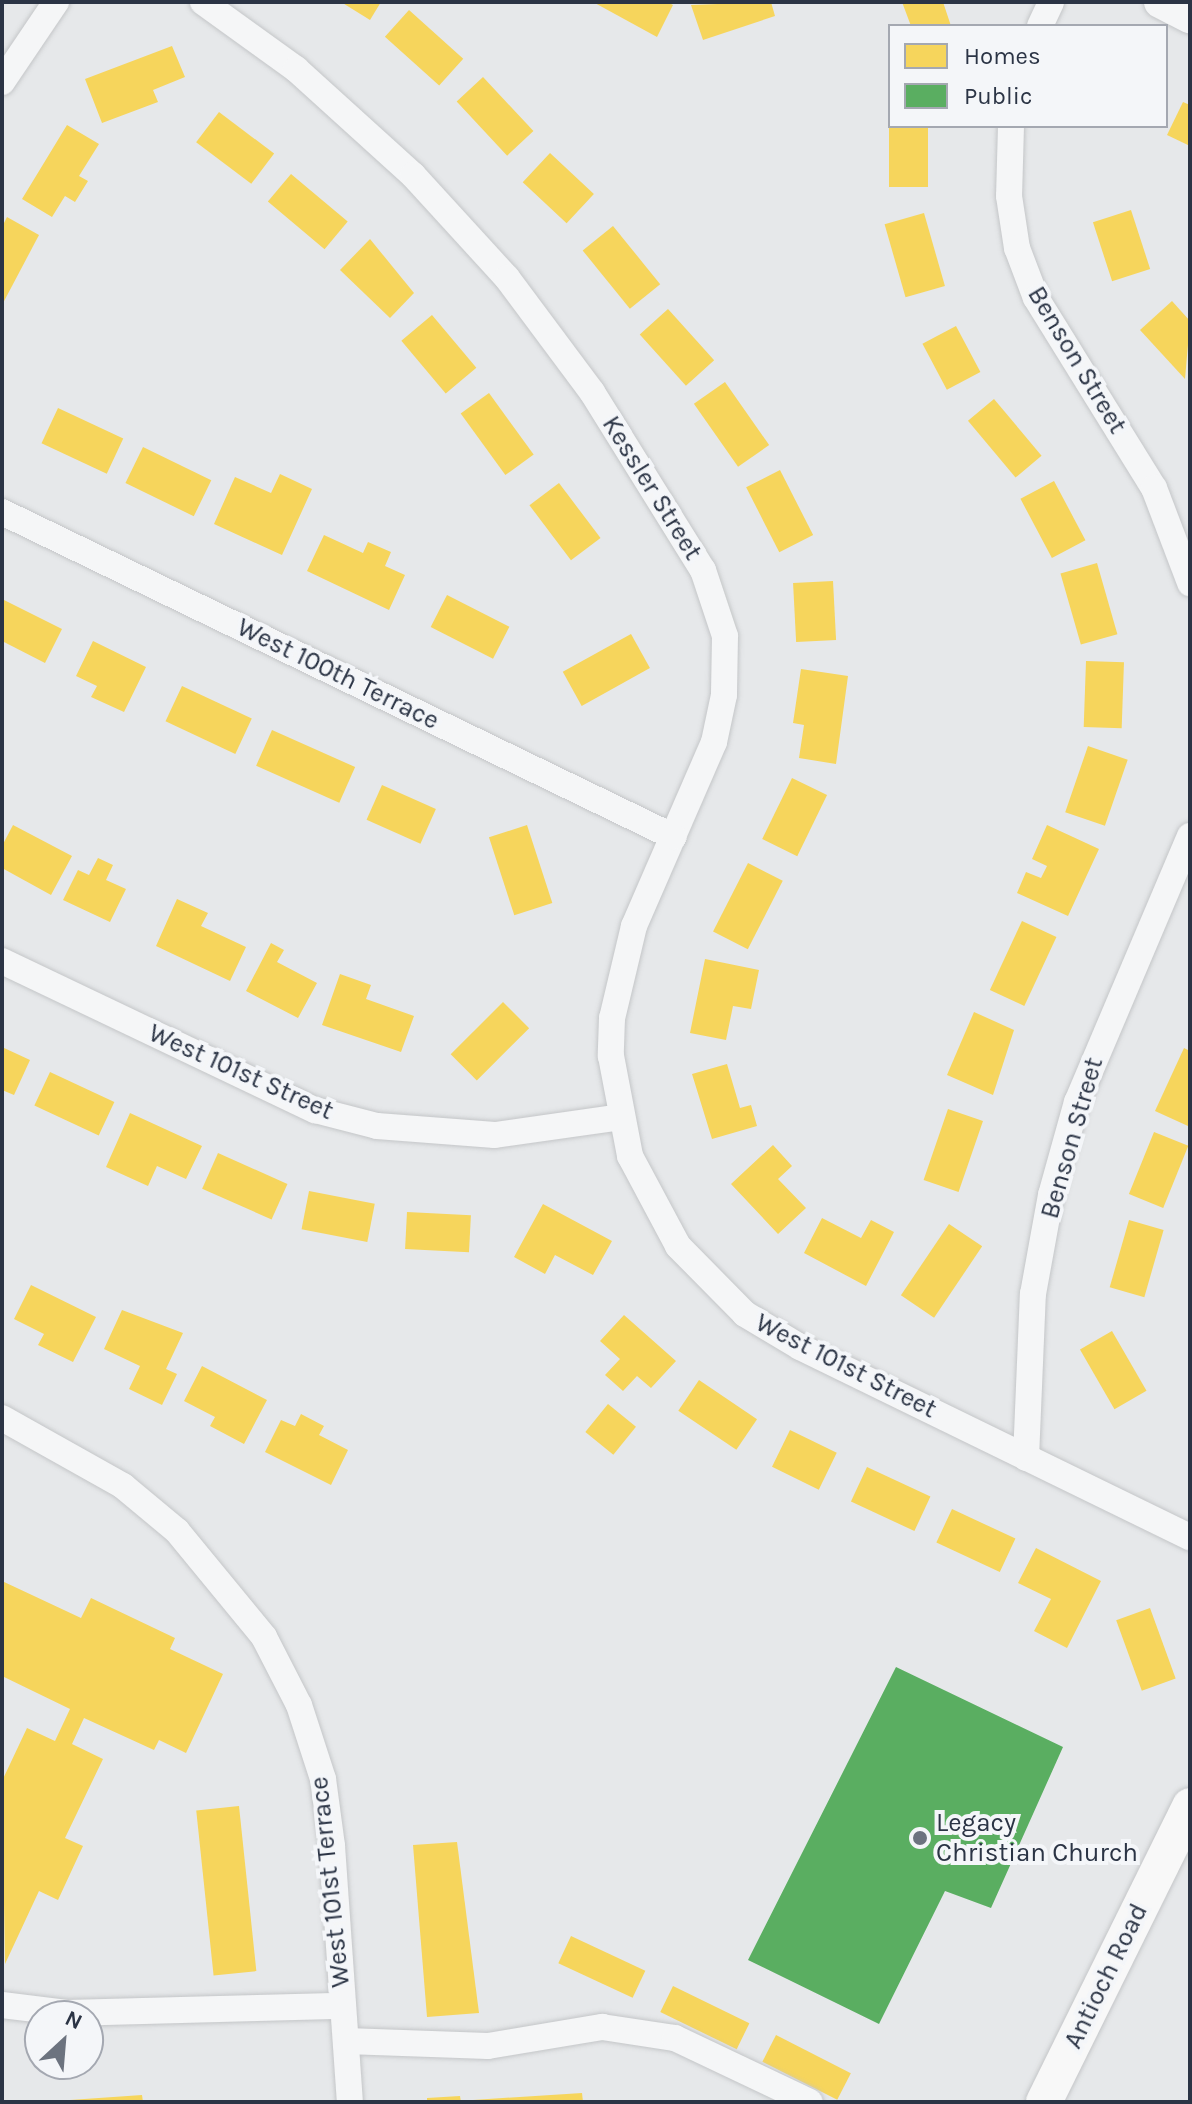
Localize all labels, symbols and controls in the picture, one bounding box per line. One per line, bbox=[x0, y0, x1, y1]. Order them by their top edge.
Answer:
legend bbox=[888, 24, 1168, 128]
text: Homes bbox=[964, 42, 1041, 70]
text: Public bbox=[964, 82, 1032, 110]
street label: Benson Street bbox=[1021, 281, 1133, 439]
street label: Kessler Street bbox=[595, 410, 709, 566]
street label: West 100th Terrace bbox=[232, 612, 444, 736]
street label: West 101st Street bbox=[144, 1017, 338, 1127]
street label: Benson Street bbox=[1034, 1054, 1110, 1222]
street label: West 101st Street bbox=[750, 1307, 942, 1425]
street label: West 101st Terrace bbox=[303, 1775, 357, 1989]
place label: Legacy Christian Church bbox=[936, 1807, 1138, 1868]
marker: Legacy Christian Church bbox=[911, 1829, 929, 1847]
street label: Antioch Road bbox=[1057, 1898, 1155, 2054]
north arrow bbox=[24, 2000, 104, 2080]
text: N bbox=[61, 2005, 86, 2035]

